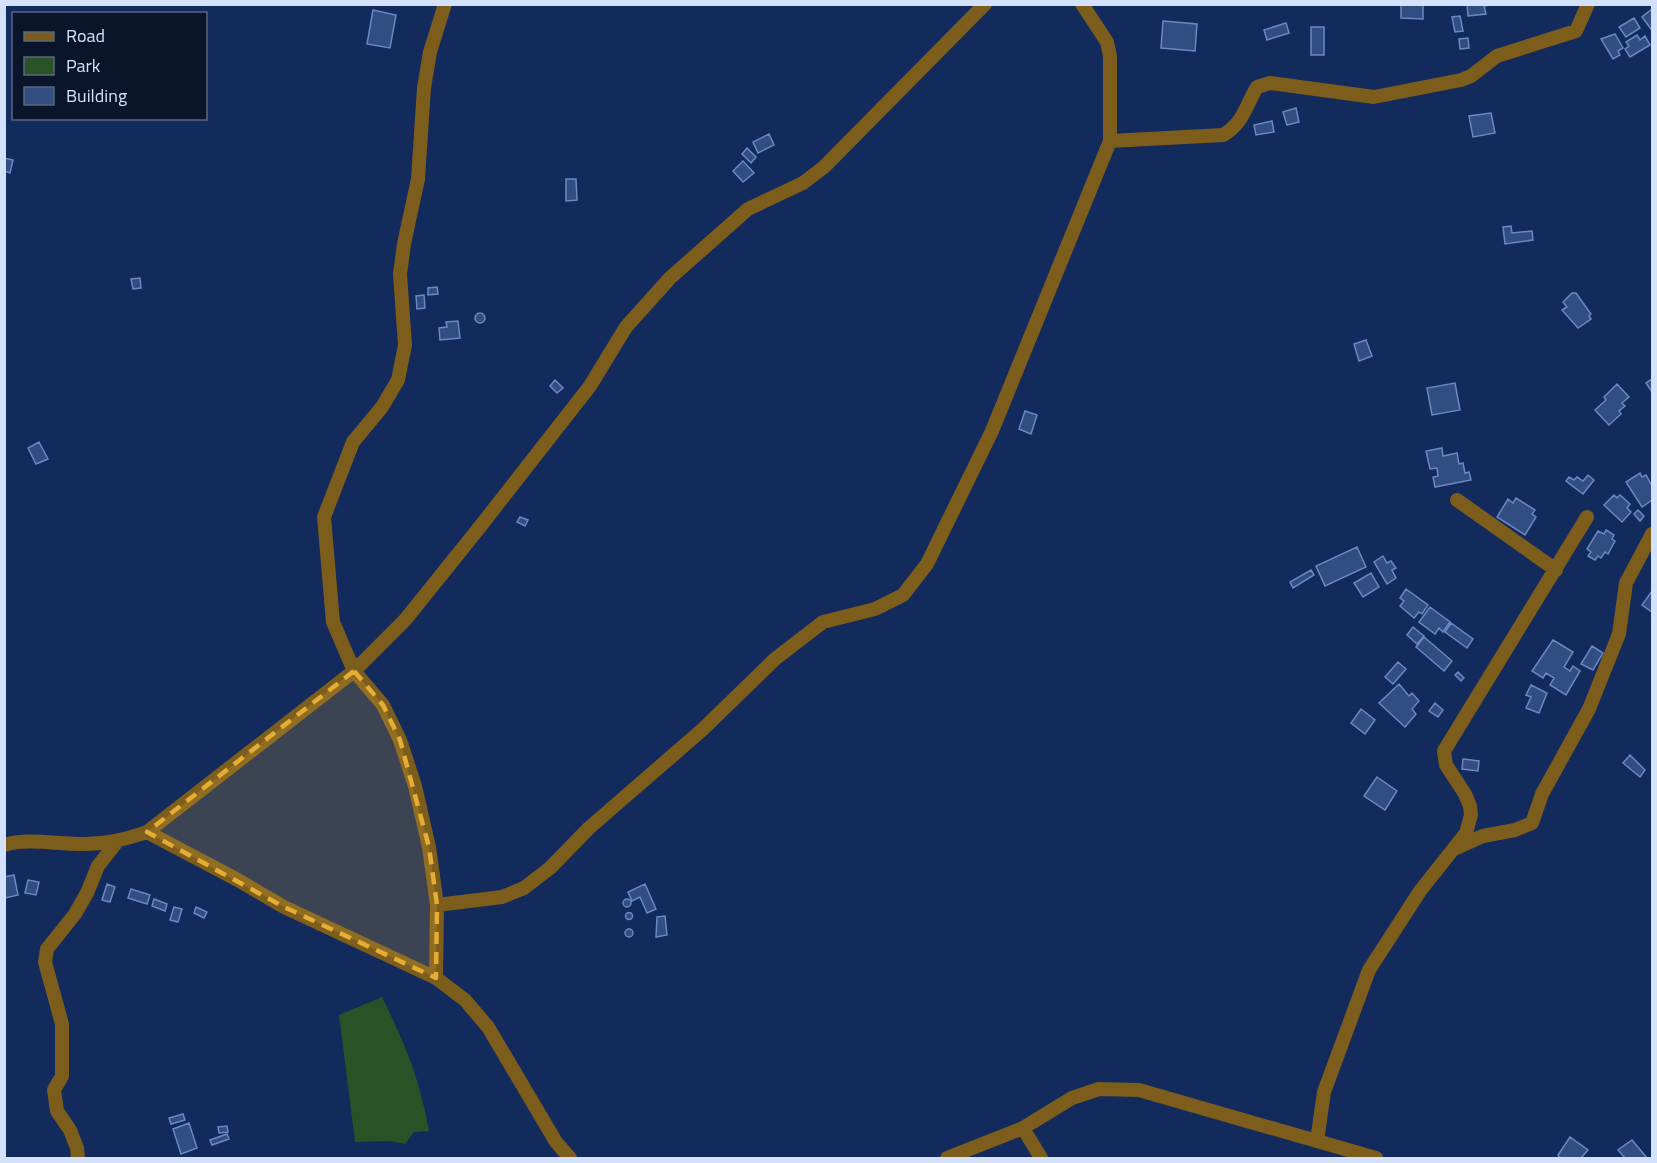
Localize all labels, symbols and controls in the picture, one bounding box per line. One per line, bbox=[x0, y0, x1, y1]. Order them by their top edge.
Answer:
legend bbox=[12, 12, 207, 120]
text: Road bbox=[66, 22, 105, 49]
text: Park bbox=[66, 52, 101, 79]
text: Building bbox=[66, 82, 127, 109]

